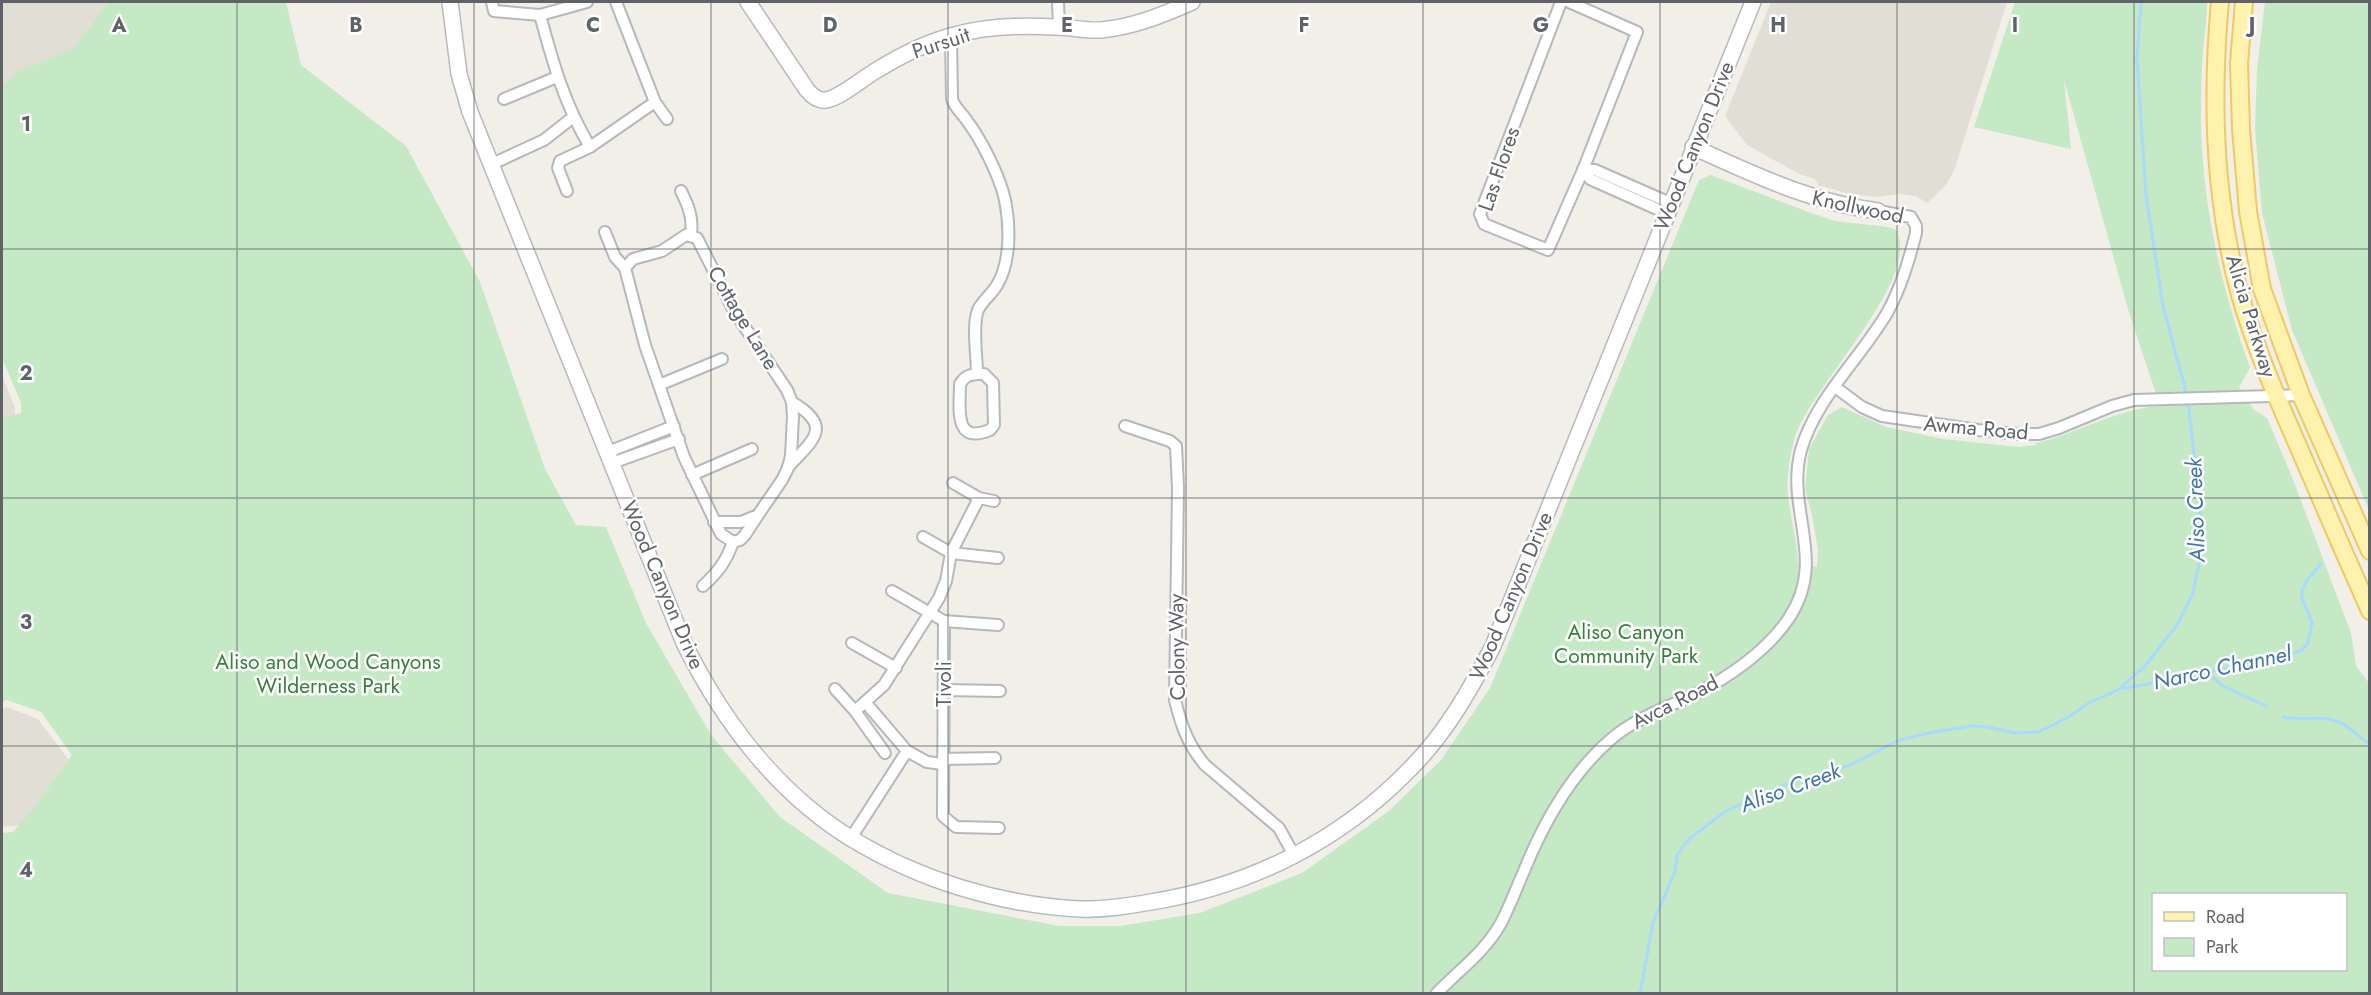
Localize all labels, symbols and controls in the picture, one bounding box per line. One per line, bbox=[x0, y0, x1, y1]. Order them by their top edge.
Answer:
text: A bbox=[111, 11, 127, 40]
text: B bbox=[349, 11, 363, 40]
text: C bbox=[586, 11, 600, 40]
text: D bbox=[823, 11, 837, 40]
text: E bbox=[1061, 11, 1073, 40]
text: F bbox=[1298, 11, 1310, 40]
text: G bbox=[1533, 11, 1549, 40]
text: H bbox=[1770, 11, 1786, 40]
text: I bbox=[2012, 11, 2018, 40]
text: J bbox=[2245, 11, 2255, 40]
street label: Pursuit bbox=[908, 20, 974, 66]
street label: Wood Canyon Drive bbox=[1646, 57, 1742, 235]
text: 1 bbox=[21, 110, 31, 139]
street label: Las Flores bbox=[1471, 123, 1527, 215]
street label: Knollwood bbox=[1809, 183, 1907, 231]
street label: Alicia Parkway bbox=[2218, 251, 2284, 382]
street label: Cottage Lane bbox=[700, 260, 786, 376]
text: 2 bbox=[19, 359, 33, 388]
street label: Awma Road bbox=[1922, 408, 2030, 448]
water label: Aliso Creek bbox=[2177, 456, 2213, 564]
street label: Wood Canyon Drive bbox=[614, 496, 712, 674]
street label: Wood Canyon Drive bbox=[1462, 507, 1560, 685]
street label: Colony Way bbox=[1161, 593, 1193, 701]
text: 3 bbox=[20, 608, 32, 637]
park label: Aliso Canyon Community Park bbox=[1554, 617, 1699, 671]
water label: Narco Channel bbox=[2150, 637, 2295, 697]
park label: Aliso and Wood Canyons Wilderness Park bbox=[215, 647, 441, 701]
street label: Tivoli bbox=[929, 661, 959, 707]
street label: Avca Road bbox=[1627, 667, 1723, 737]
water label: Aliso Creek bbox=[1735, 754, 1846, 820]
text: 4 bbox=[19, 856, 33, 885]
legend bbox=[2152, 893, 2347, 971]
text: Road bbox=[2206, 904, 2245, 930]
text: Park bbox=[2206, 934, 2238, 960]

